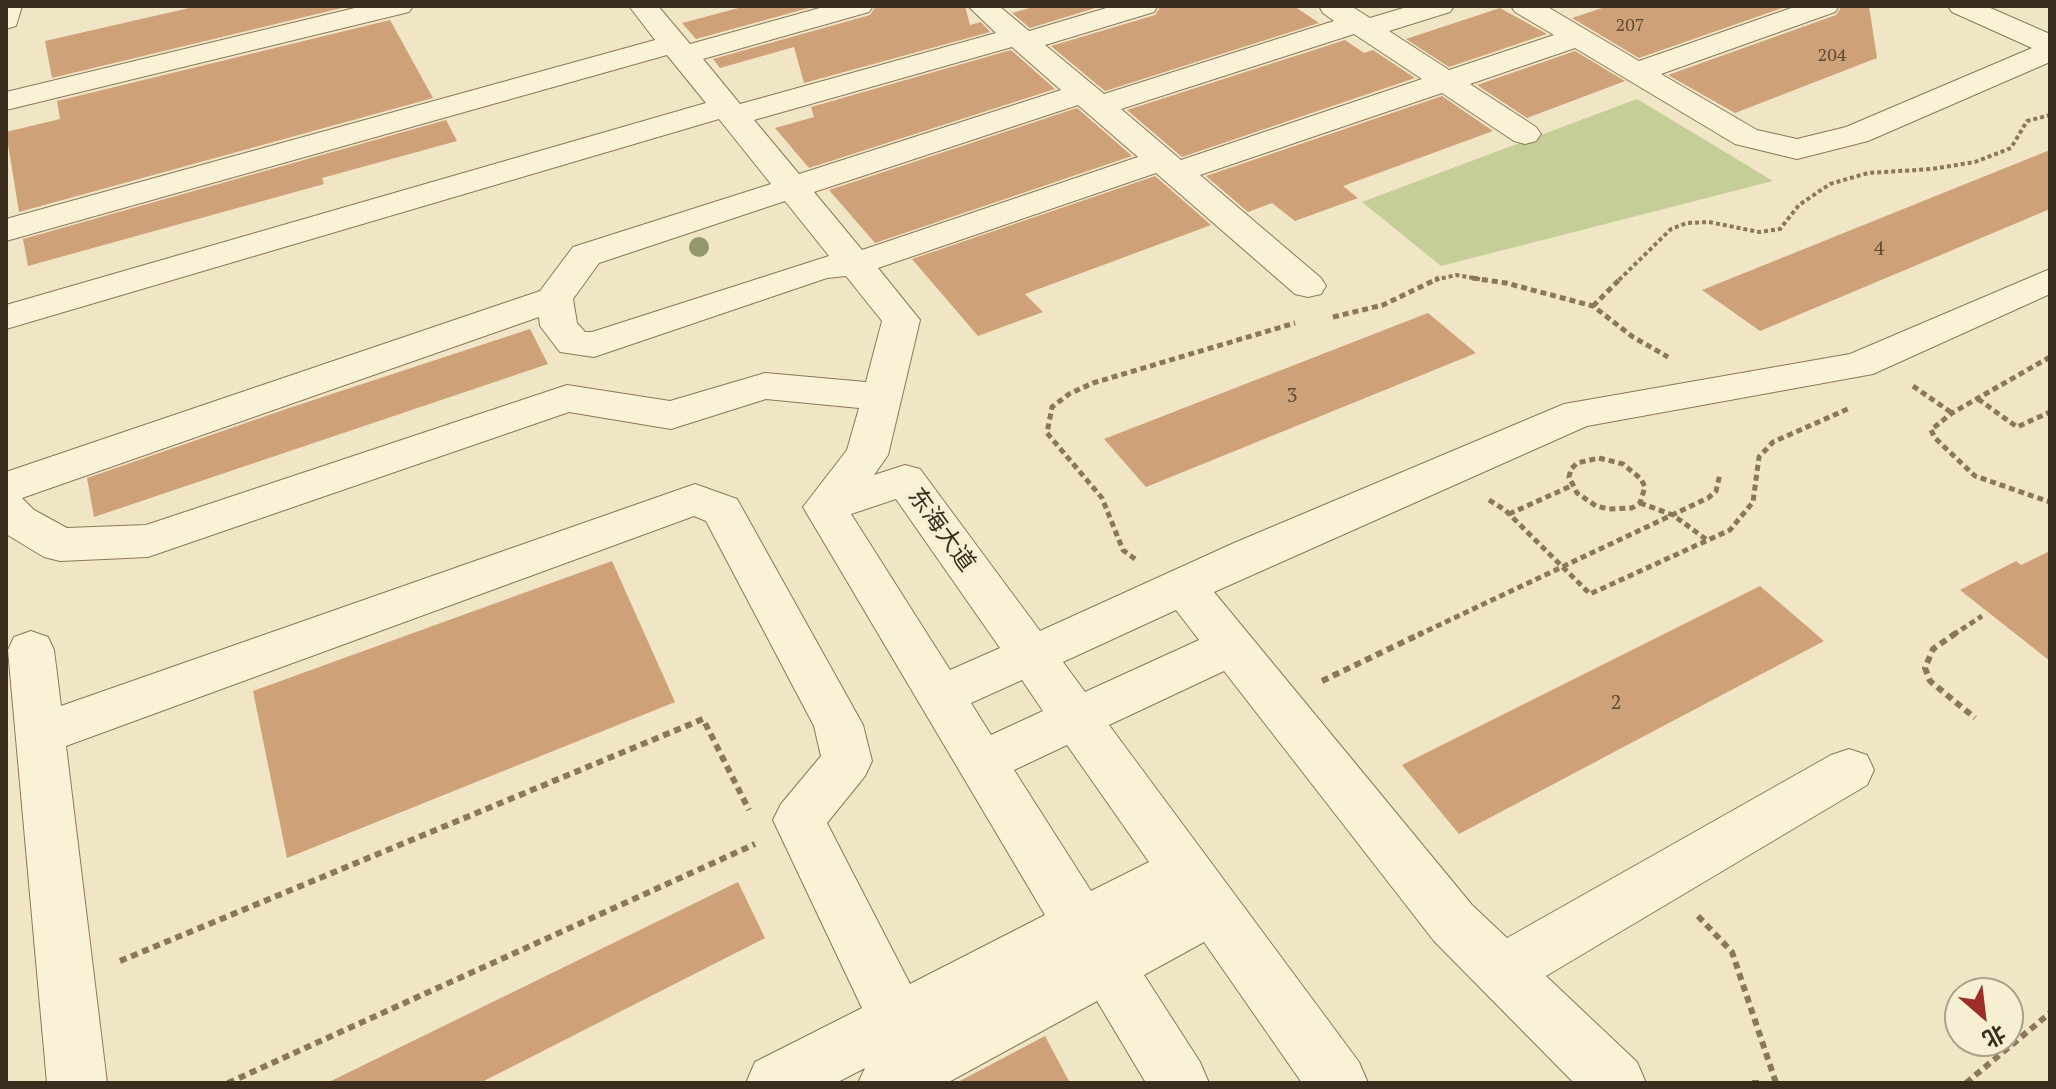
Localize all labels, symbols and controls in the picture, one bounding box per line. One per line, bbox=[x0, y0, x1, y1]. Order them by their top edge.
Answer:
house number: 207 bbox=[1616, 15, 1644, 37]
house number: 204 bbox=[1818, 45, 1846, 67]
house number: 4 bbox=[1874, 237, 1884, 261]
house number: 3 bbox=[1287, 384, 1297, 408]
street label: 东海大道 bbox=[901, 483, 981, 577]
house number: 2 bbox=[1611, 691, 1621, 715]
north arrow bbox=[1944, 977, 2024, 1057]
text: 北 bbox=[1978, 1019, 2011, 1055]

